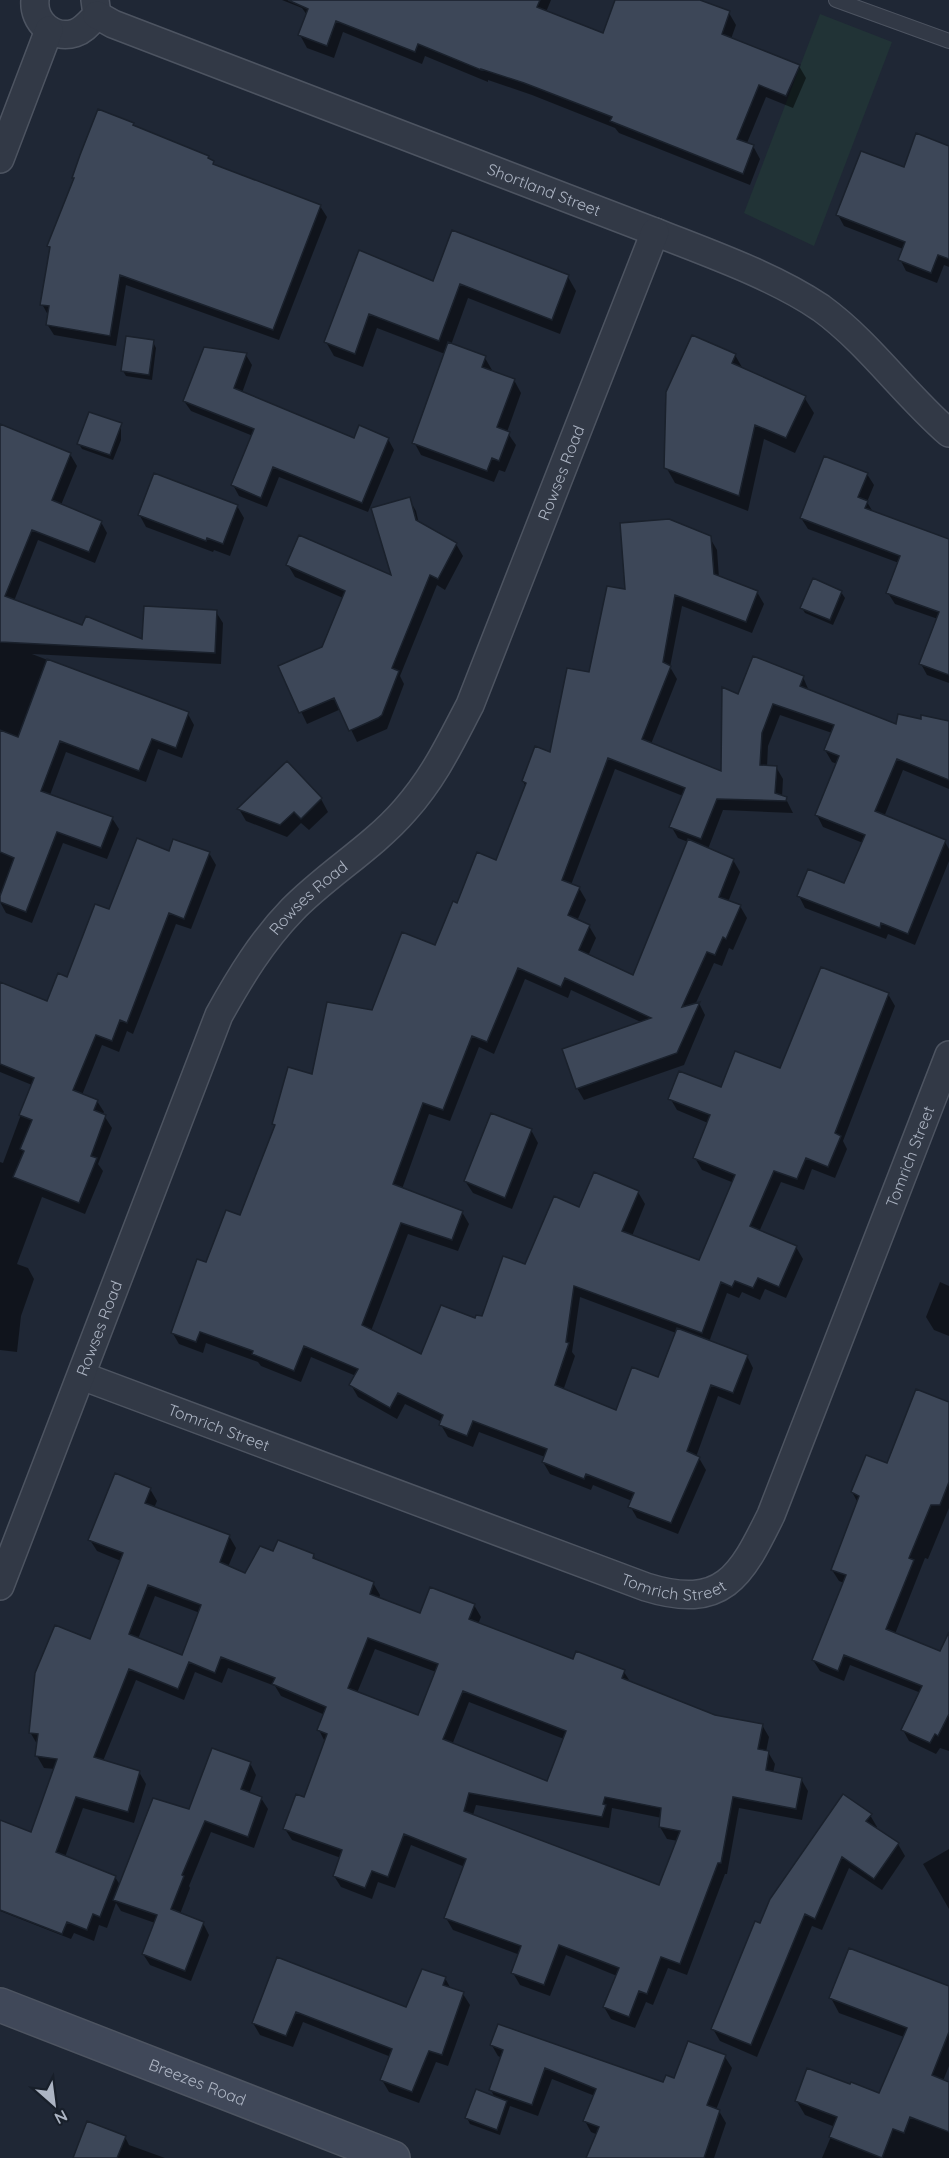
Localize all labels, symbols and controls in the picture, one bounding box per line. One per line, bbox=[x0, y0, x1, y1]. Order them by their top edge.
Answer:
street label: Shortland Street bbox=[484, 159, 604, 220]
street label: Rowses Road bbox=[533, 422, 588, 523]
street label: Rowses Road bbox=[264, 856, 351, 939]
street label: Tomrich Street bbox=[881, 1103, 938, 1210]
street label: Rowses Road bbox=[72, 1278, 126, 1379]
street label: Tomrich Street bbox=[165, 1399, 272, 1455]
street label: Tomrich Street bbox=[618, 1569, 730, 1605]
street label: Breezes Road bbox=[146, 2054, 249, 2110]
north arrow bbox=[24, 2074, 84, 2134]
text: N bbox=[51, 2106, 71, 2129]

